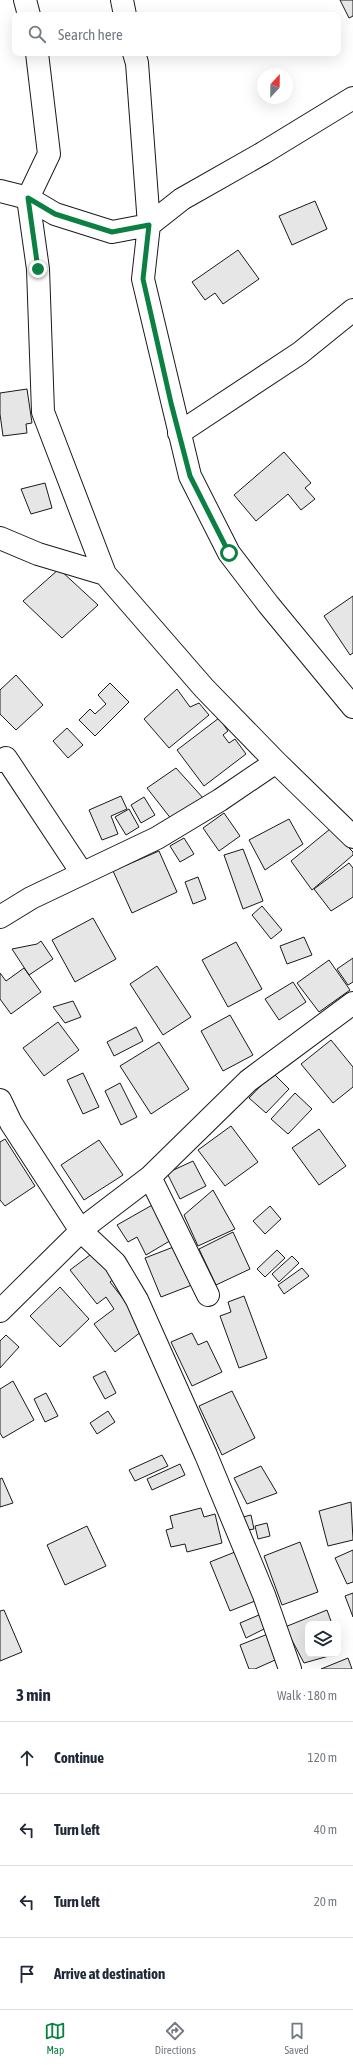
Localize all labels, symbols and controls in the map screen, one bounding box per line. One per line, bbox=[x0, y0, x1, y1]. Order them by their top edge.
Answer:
search box bbox=[12, 12, 341, 56]
icon: search bbox=[26, 23, 48, 45]
text: Search here bbox=[58, 26, 123, 43]
north arrow bbox=[257, 68, 293, 104]
route end bbox=[29, 260, 47, 278]
route start bbox=[220, 544, 238, 562]
map controls bbox=[305, 1621, 341, 1657]
button: layers bbox=[305, 1621, 341, 1657]
text: 3 min bbox=[16, 1685, 51, 1705]
text: Walk · 180 m bbox=[277, 1688, 337, 1703]
icon: ahead bbox=[16, 1747, 38, 1769]
text: Continue bbox=[54, 1749, 104, 1766]
text: 120 m bbox=[308, 1750, 337, 1765]
icon: left bbox=[16, 1819, 38, 1841]
text: Turn left bbox=[54, 1821, 100, 1838]
text: 40 m bbox=[314, 1822, 337, 1837]
icon: left bbox=[16, 1891, 38, 1913]
text: Turn left bbox=[54, 1893, 100, 1910]
text: 20 m bbox=[314, 1894, 337, 1909]
icon: arrive bbox=[16, 1963, 38, 1985]
text: Arrive at destination bbox=[54, 1965, 165, 1982]
tab: Map bbox=[44, 2020, 66, 2056]
tab: Directions bbox=[155, 2020, 196, 2056]
tab: Saved bbox=[284, 2020, 309, 2056]

